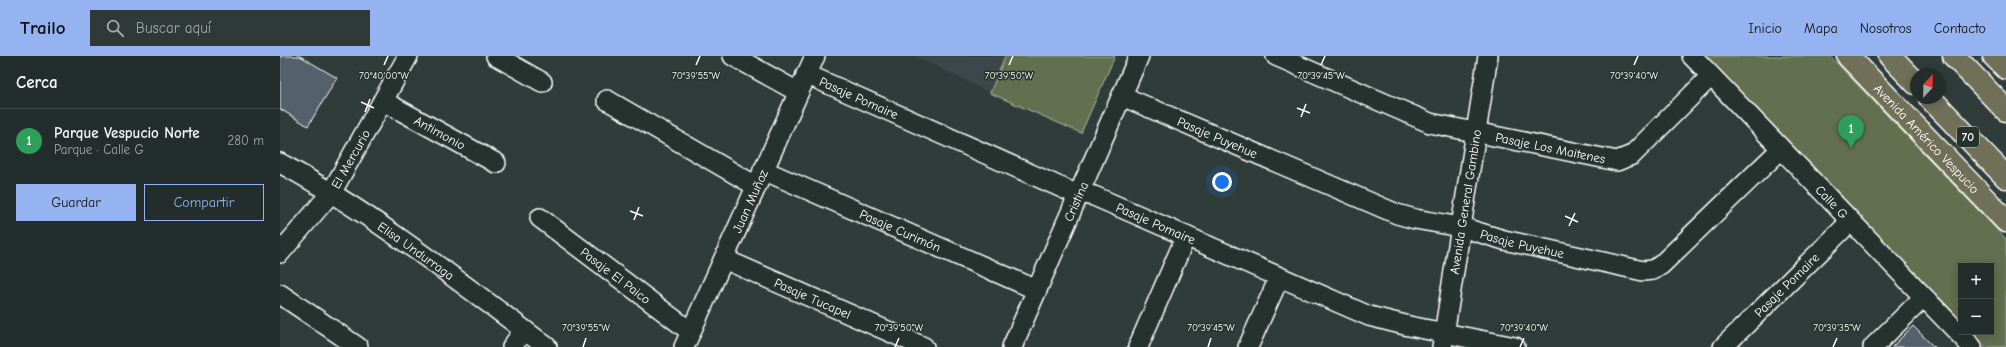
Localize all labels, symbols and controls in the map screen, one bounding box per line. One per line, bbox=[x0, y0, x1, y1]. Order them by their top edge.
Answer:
search box bbox=[90, 10, 370, 46]
text: Trailo bbox=[20, 17, 66, 39]
icon: search bbox=[104, 17, 126, 39]
text: Buscar aquí bbox=[136, 19, 211, 37]
text: Inicio bbox=[1748, 20, 1782, 37]
text: Mapa bbox=[1804, 20, 1838, 37]
text: Nosotros bbox=[1860, 20, 1912, 37]
text: Contacto bbox=[1934, 20, 1986, 37]
north arrow bbox=[1910, 68, 1946, 104]
text: 70°40'00"W bbox=[359, 70, 409, 82]
text: 70°39'55"W bbox=[672, 70, 720, 82]
text: 70°39'50"W bbox=[985, 70, 1034, 82]
text: 70°39'45"W bbox=[1297, 70, 1345, 82]
text: 70°39'40"W bbox=[1610, 70, 1658, 82]
text: Cerca bbox=[16, 73, 58, 92]
street label: Pasaje Pomaire bbox=[817, 73, 901, 122]
street label: Avenida Américo Vespucio bbox=[1871, 81, 1983, 196]
street label: Antimonio bbox=[412, 112, 468, 152]
street label: Pasaje Puyehue bbox=[1175, 113, 1260, 161]
pin: 1 bbox=[1838, 115, 1864, 148]
text: Parque Vespucio Norte bbox=[54, 124, 200, 142]
street label: El Mercurio bbox=[328, 127, 373, 191]
road number: 70 bbox=[1957, 127, 1979, 147]
street label: Avenida General Gambino bbox=[1446, 128, 1484, 275]
street label: Pasaje Los Maitenes bbox=[1494, 129, 1607, 166]
text: 1 bbox=[26, 133, 32, 148]
text: 280 m bbox=[227, 133, 264, 148]
text: Parque · Calle G bbox=[54, 142, 144, 157]
street label: Juan Muñoz bbox=[729, 167, 771, 235]
your location bbox=[1212, 172, 1232, 192]
street label: Cristina bbox=[1060, 179, 1091, 224]
street label: Calle G bbox=[1813, 182, 1852, 221]
button: Guardar bbox=[16, 184, 136, 221]
button: Compartir bbox=[144, 184, 264, 221]
street label: Pasaje Pomaire bbox=[1114, 199, 1198, 247]
street label: Pasaje Curimón bbox=[857, 206, 943, 255]
street label: Elisa Undurraga bbox=[375, 218, 457, 283]
street label: Pasaje Puyehue bbox=[1478, 226, 1566, 261]
street label: Pasaje El Paico bbox=[578, 244, 654, 307]
street label: Pasaje Pomaire bbox=[1751, 249, 1822, 320]
map controls bbox=[1958, 263, 1994, 335]
button: + bbox=[1958, 263, 1994, 299]
street label: Pasaje Tucapel bbox=[772, 275, 853, 321]
button: − bbox=[1958, 299, 1994, 335]
text: 70°39'55"W bbox=[562, 322, 610, 334]
text: 70°39'50"W bbox=[875, 322, 924, 334]
text: 70°39'45"W bbox=[1187, 322, 1235, 334]
text: 70°39'40"W bbox=[1500, 322, 1548, 334]
text: 70°39'35"W bbox=[1813, 322, 1861, 334]

